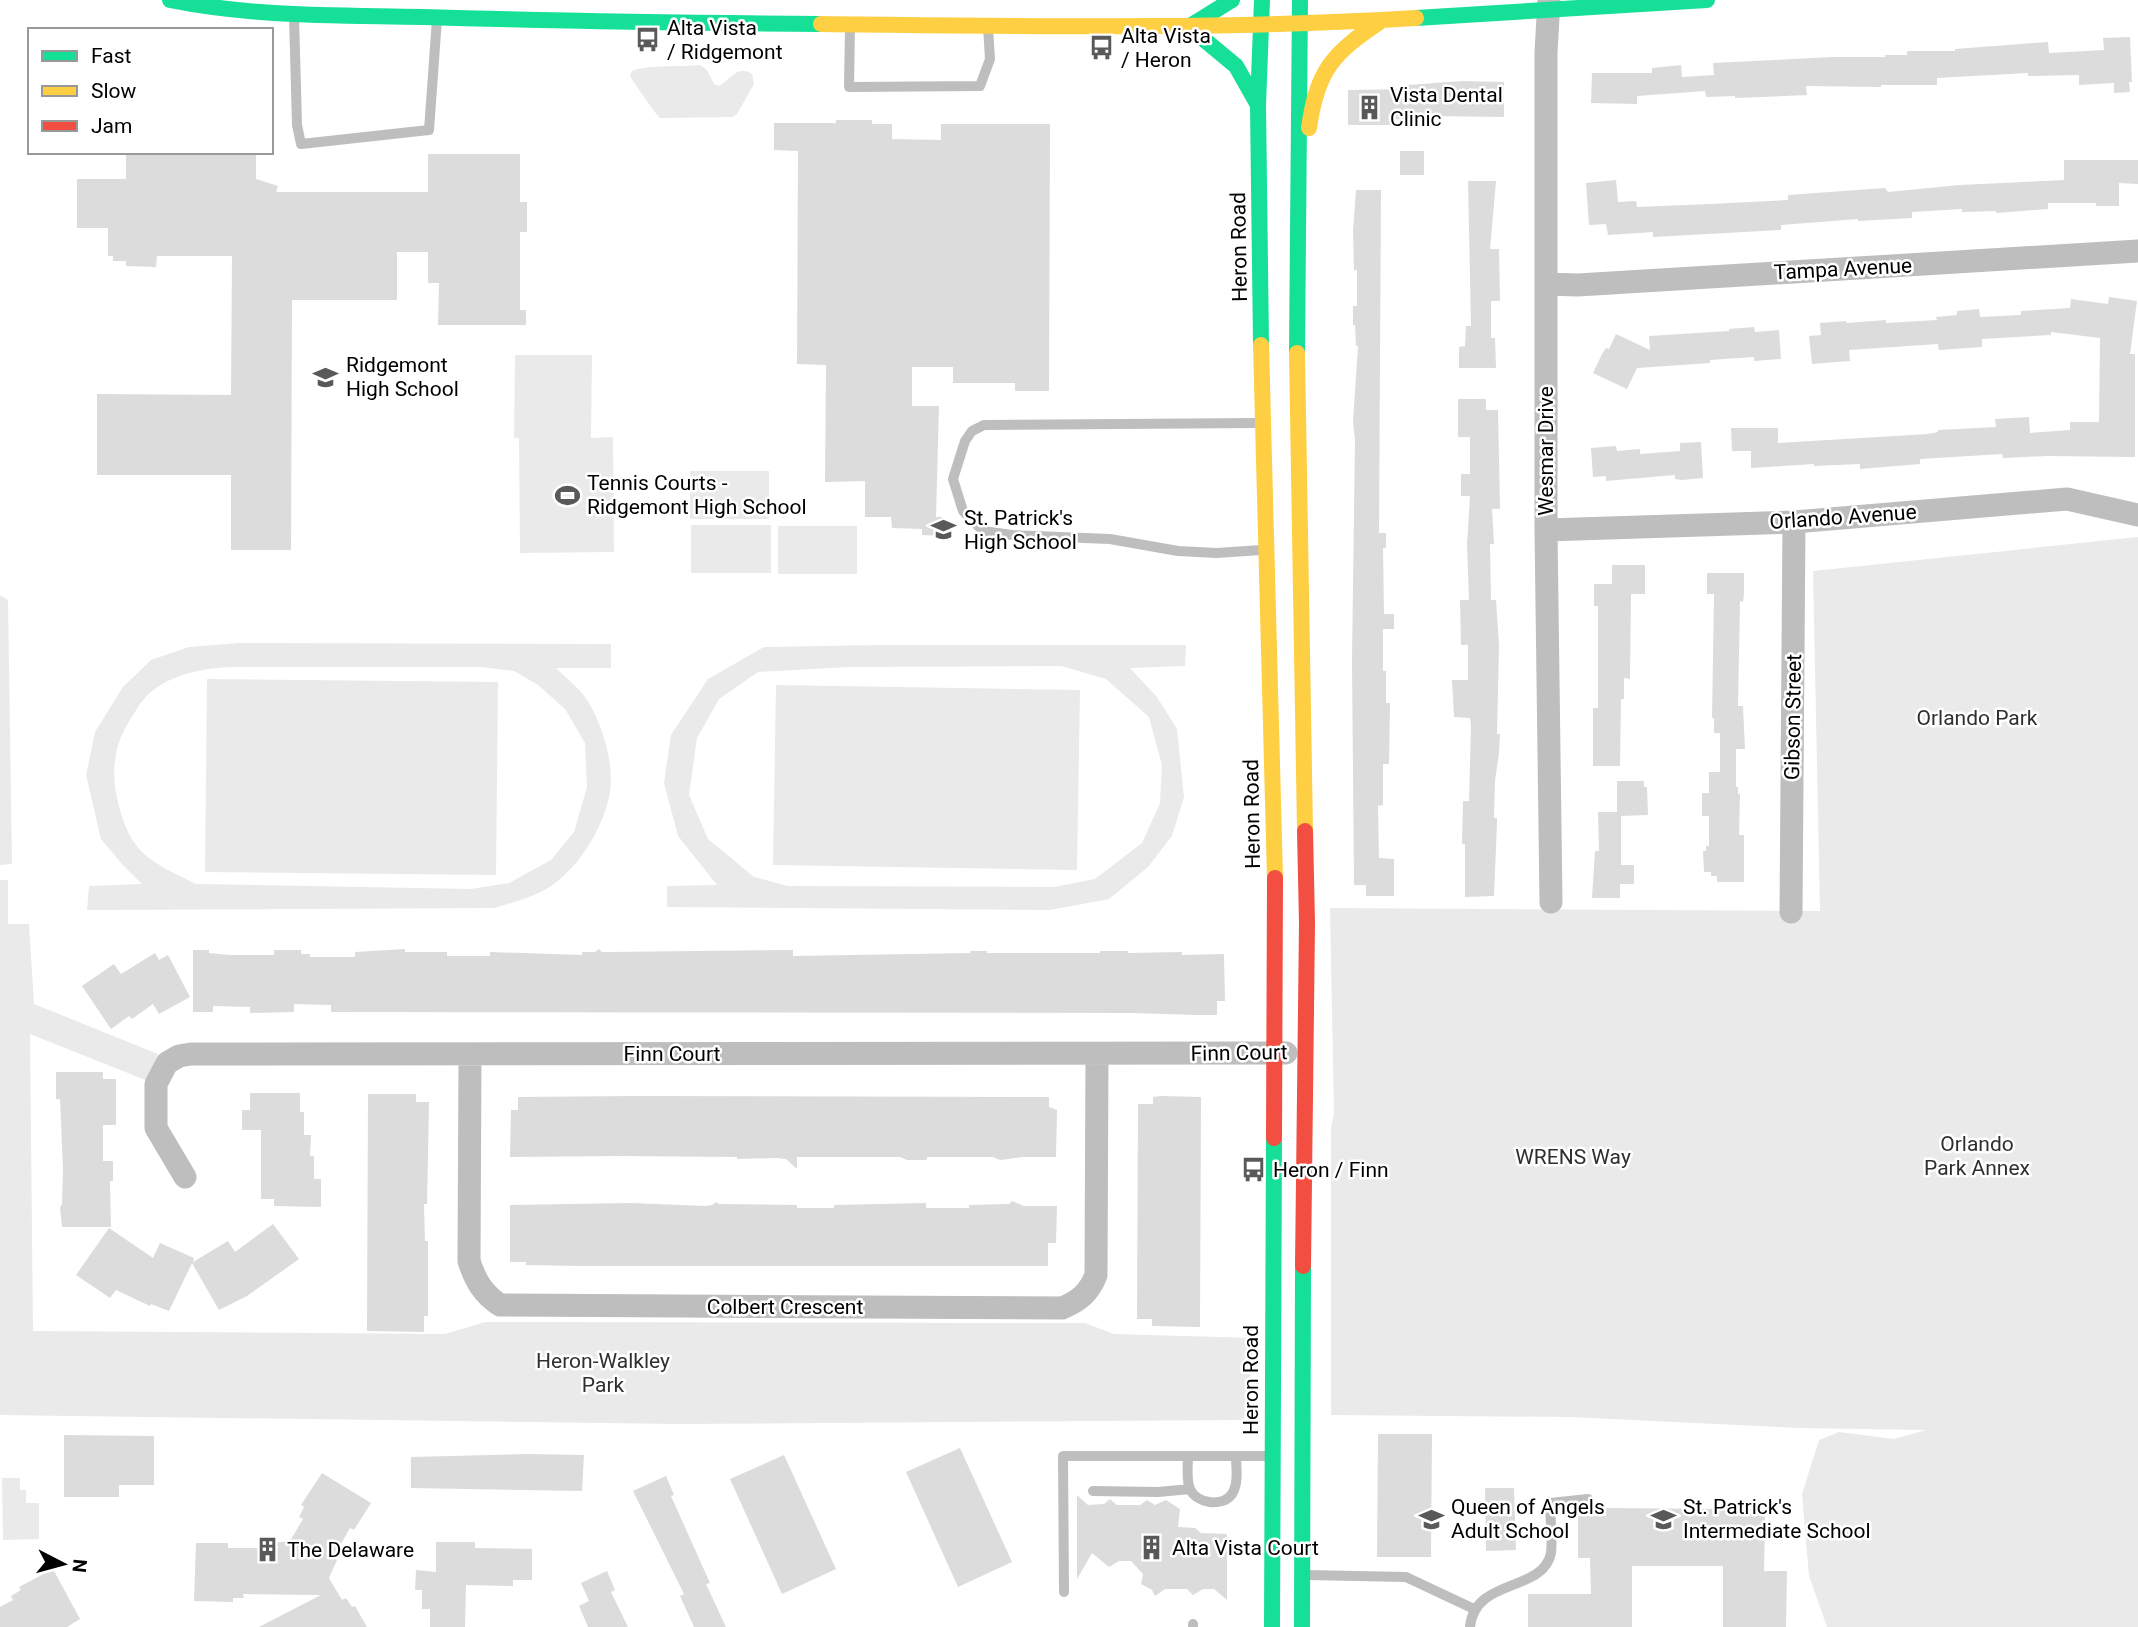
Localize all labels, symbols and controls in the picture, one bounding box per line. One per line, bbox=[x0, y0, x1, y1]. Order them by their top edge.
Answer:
place label: Alta Vista / Ridgemont bbox=[667, 16, 783, 64]
place label: Alta Vista / Heron bbox=[1121, 24, 1211, 72]
bus stop icon: Alta Vista / Ridgemont bbox=[633, 26, 661, 54]
legend bbox=[28, 28, 273, 154]
bus stop icon: Alta Vista / Heron bbox=[1087, 34, 1115, 62]
text: Fast bbox=[91, 44, 132, 68]
text: Slow bbox=[91, 79, 137, 103]
place label: Vista Dental Clinic bbox=[1390, 83, 1503, 131]
building icon: Vista Dental Clinic bbox=[1356, 93, 1384, 121]
text: Jam bbox=[91, 114, 132, 138]
street label: Heron Road bbox=[1226, 192, 1252, 302]
street label: Tampa Avenue bbox=[1773, 253, 1913, 285]
place label: Ridgemont High School bbox=[346, 353, 459, 401]
school or university icon: Ridgemont High School bbox=[312, 363, 340, 391]
street label: Wesmar Drive bbox=[1534, 386, 1558, 516]
place label: Tennis Courts - Ridgemont High School bbox=[587, 471, 807, 519]
sports icon: Tennis Courts - Ridgemont High School bbox=[553, 481, 581, 509]
street label: Orlando Avenue bbox=[1769, 500, 1917, 534]
place label: St. Patrick's High School bbox=[964, 506, 1077, 554]
school or university icon: St. Patrick's High School bbox=[930, 516, 958, 544]
street label: Gibson Street bbox=[1780, 654, 1806, 780]
park label: Orlando Park bbox=[1916, 706, 2038, 730]
street label: Heron Road bbox=[1239, 759, 1265, 869]
street label: Finn Court bbox=[1190, 1040, 1288, 1066]
street label: Finn Court bbox=[624, 1042, 721, 1066]
park label: Orlando Park Annex bbox=[1924, 1132, 2030, 1180]
park label: WRENS Way bbox=[1515, 1145, 1631, 1169]
bus stop icon: Heron / Finn bbox=[1239, 1156, 1267, 1184]
place label: Heron / Finn bbox=[1273, 1158, 1389, 1182]
street label: Colbert Crescent bbox=[707, 1295, 863, 1319]
street label: Heron Road bbox=[1239, 1325, 1263, 1435]
park label: Heron-Walkley Park bbox=[536, 1349, 670, 1397]
place label: Queen of Angels Adult School bbox=[1451, 1495, 1605, 1543]
place label: St. Patrick's Intermediate School bbox=[1683, 1495, 1871, 1543]
school or university icon: Queen of Angels Adult School bbox=[1417, 1505, 1445, 1533]
school or university icon: St. Patrick's Intermediate School bbox=[1649, 1505, 1677, 1533]
north arrow bbox=[28, 1529, 98, 1599]
building icon: Alta Vista Court bbox=[1138, 1534, 1166, 1562]
building icon: The Delaware bbox=[253, 1536, 281, 1564]
place label: Alta Vista Court bbox=[1172, 1536, 1319, 1560]
place label: The Delaware bbox=[287, 1538, 414, 1562]
text: N bbox=[67, 1558, 92, 1574]

